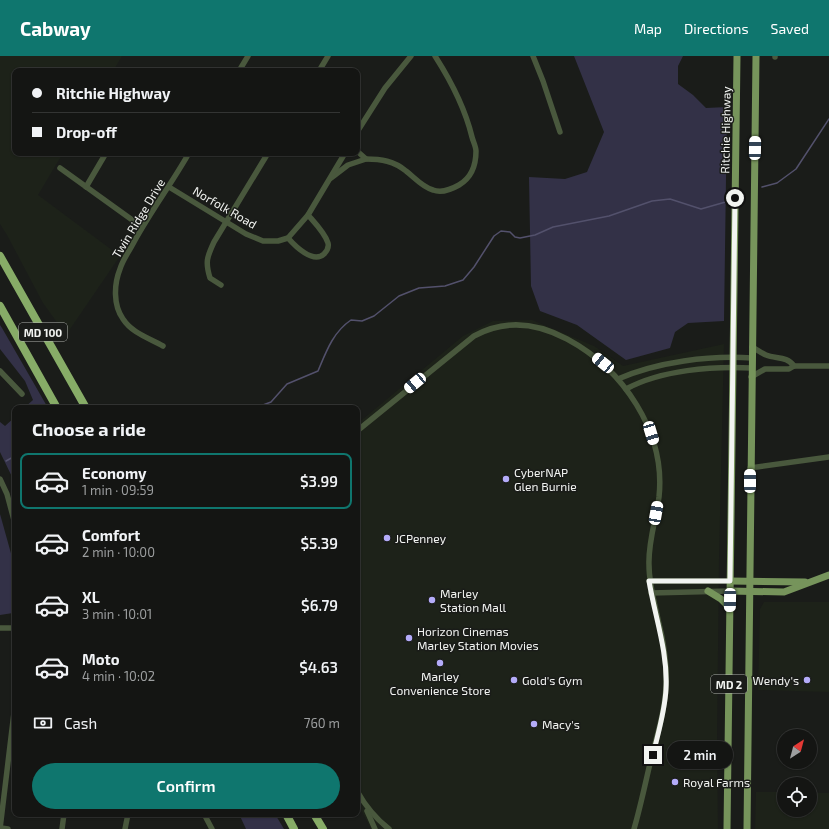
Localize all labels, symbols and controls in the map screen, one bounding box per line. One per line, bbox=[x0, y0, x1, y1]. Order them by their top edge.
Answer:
text: Cabway bbox=[20, 17, 91, 40]
text: Map bbox=[634, 20, 662, 37]
text: Directions bbox=[684, 20, 749, 37]
text: Saved bbox=[771, 20, 809, 37]
text: Ritchie Highway bbox=[56, 84, 170, 102]
street label: Ritchie Highway bbox=[717, 86, 733, 174]
text: Drop-off bbox=[56, 123, 117, 141]
car bbox=[749, 136, 761, 160]
street label: Twin Ridge Drive bbox=[109, 176, 167, 260]
street label: Norfolk Road bbox=[191, 183, 259, 231]
route start bbox=[726, 189, 744, 207]
road number: MD 100 bbox=[19, 323, 67, 341]
car bbox=[590, 351, 616, 375]
car bbox=[402, 371, 428, 395]
text: Choose a ride bbox=[32, 418, 146, 440]
car bbox=[642, 420, 660, 446]
icon: car bbox=[34, 463, 70, 499]
text: Economy bbox=[82, 464, 147, 482]
place label: CyberNAP Glen Burnie bbox=[514, 465, 577, 493]
car bbox=[744, 469, 756, 493]
text: $3.99 bbox=[300, 472, 338, 490]
marker: CyberNAP Glen Burnie bbox=[501, 474, 511, 484]
text: 1 min · 09:59 bbox=[82, 482, 154, 498]
car bbox=[648, 500, 664, 526]
icon: car bbox=[34, 525, 70, 561]
text: Comfort bbox=[82, 526, 140, 544]
place label: JCPenney bbox=[395, 531, 447, 545]
marker: JCPenney bbox=[382, 533, 392, 543]
text: $5.39 bbox=[300, 534, 338, 552]
text: 2 min · 10:00 bbox=[82, 544, 155, 560]
place label: Marley Station Mall bbox=[440, 586, 507, 614]
icon: car bbox=[34, 587, 70, 623]
text: XL bbox=[82, 588, 100, 606]
car bbox=[724, 588, 736, 612]
marker: Marley Station Mall bbox=[427, 595, 437, 605]
text: $6.79 bbox=[301, 596, 338, 614]
text: 3 min · 10:01 bbox=[82, 606, 152, 622]
place label: Horizon Cinemas Marley Station Movies bbox=[417, 624, 539, 652]
marker: Horizon Cinemas Marley Station Movies bbox=[404, 633, 414, 643]
icon: car bbox=[34, 649, 70, 685]
text: Moto bbox=[82, 650, 120, 668]
text: $4.63 bbox=[299, 658, 338, 676]
marker: Marley Convenience Store bbox=[435, 658, 445, 668]
text: 4 min · 10:02 bbox=[82, 668, 155, 684]
place label: Marley Convenience Store bbox=[390, 669, 490, 697]
place label: Gold's Gym bbox=[522, 673, 582, 687]
place label: Wendy's bbox=[753, 673, 799, 687]
marker: Gold's Gym bbox=[509, 675, 519, 685]
road number: MD 2 bbox=[711, 675, 747, 693]
marker: Wendy's bbox=[802, 675, 812, 685]
icon: cash bbox=[32, 712, 54, 734]
text: Cash bbox=[64, 714, 97, 732]
text: 760 m bbox=[304, 715, 340, 731]
place label: Macy's bbox=[542, 717, 580, 731]
marker: Macy's bbox=[529, 719, 539, 729]
north arrow bbox=[777, 729, 817, 769]
map controls bbox=[777, 729, 817, 817]
callout: 2 min bbox=[667, 741, 733, 769]
route end bbox=[644, 746, 662, 764]
text: 2 min bbox=[684, 747, 716, 763]
button: Confirm bbox=[32, 763, 340, 809]
place label: Royal Farms bbox=[683, 775, 750, 789]
marker: Royal Farms bbox=[670, 777, 680, 787]
button: locate bbox=[777, 777, 817, 817]

